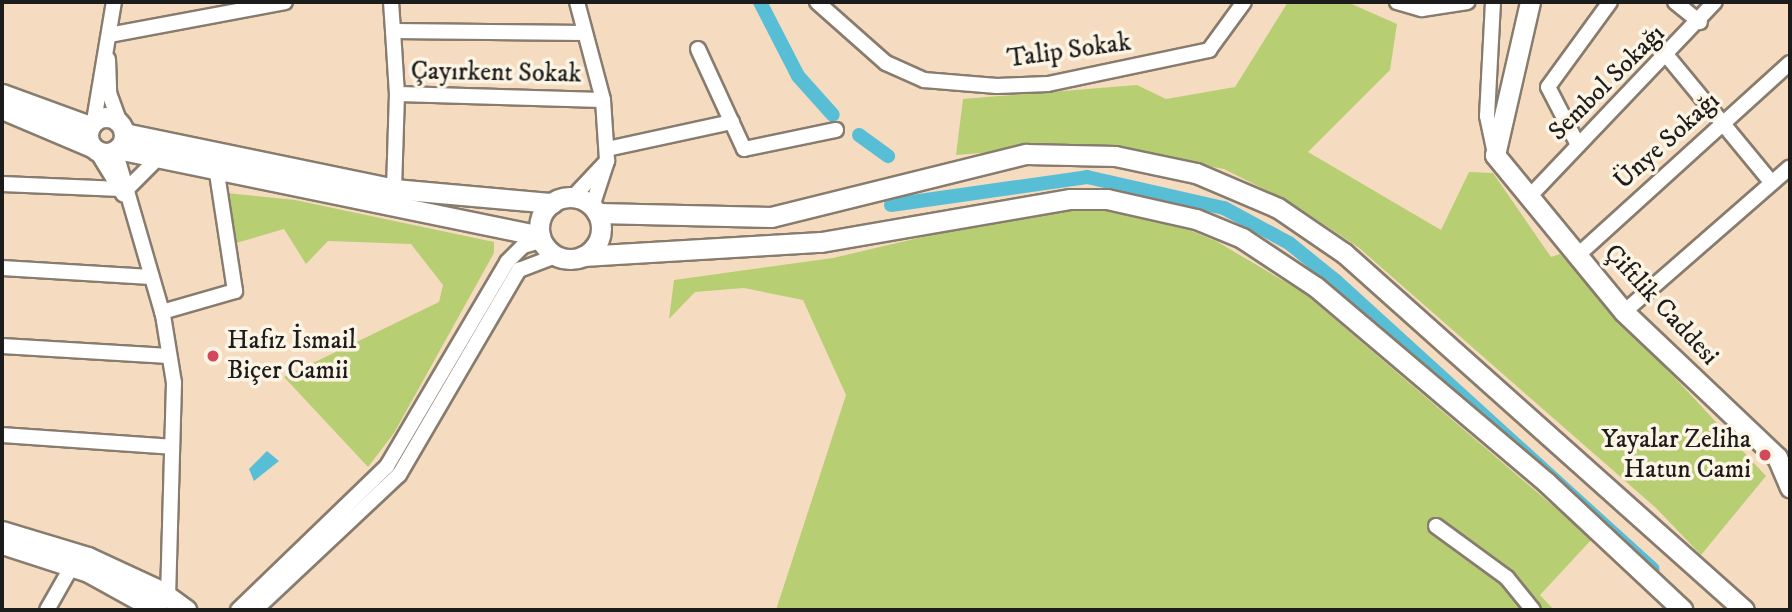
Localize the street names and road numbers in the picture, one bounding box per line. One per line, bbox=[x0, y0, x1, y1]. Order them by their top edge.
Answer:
street label: Sembol Sokağı bbox=[1542, 18, 1672, 148]
street label: Talip Sokak bbox=[1005, 27, 1133, 75]
street label: Çayırkent Sokak bbox=[410, 56, 582, 90]
street label: Ünye Sokağı bbox=[1608, 86, 1726, 196]
street label: Çiftlik Caddesi bbox=[1597, 238, 1725, 372]

